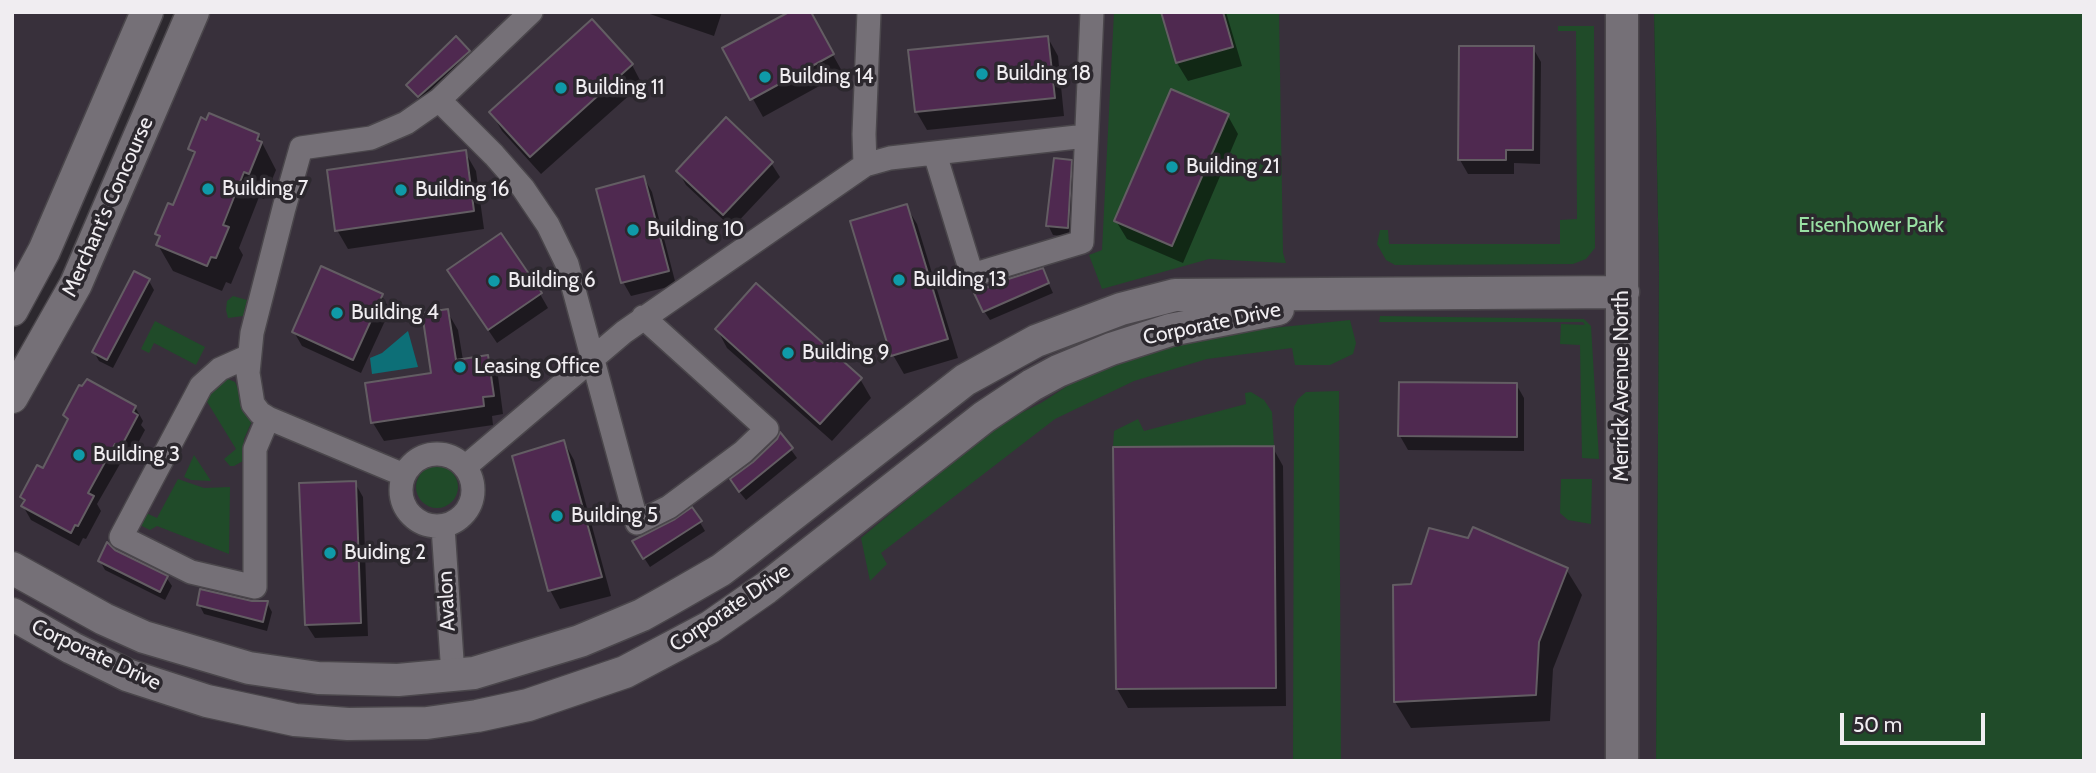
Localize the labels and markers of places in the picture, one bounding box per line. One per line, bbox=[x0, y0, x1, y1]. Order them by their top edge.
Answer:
place label: Building 18 bbox=[996, 61, 1091, 87]
place label: Building 14 bbox=[779, 64, 874, 90]
marker: Building 18 bbox=[974, 66, 990, 82]
marker: Building 14 bbox=[757, 69, 773, 85]
place label: Building 11 bbox=[575, 75, 664, 101]
marker: Building 11 bbox=[553, 80, 569, 96]
place label: Building 21 bbox=[1186, 154, 1280, 180]
marker: Building 21 bbox=[1164, 159, 1180, 175]
place label: Building 7 bbox=[222, 176, 308, 202]
place label: Building 16 bbox=[415, 177, 510, 203]
marker: Building 7 bbox=[200, 181, 216, 197]
marker: Building 16 bbox=[393, 182, 409, 198]
place label: Building 10 bbox=[647, 217, 744, 243]
marker: Building 10 bbox=[625, 222, 641, 238]
place label: Building 13 bbox=[913, 267, 1007, 293]
place label: Building 6 bbox=[508, 268, 596, 294]
marker: Building 13 bbox=[891, 272, 907, 288]
marker: Building 6 bbox=[486, 273, 502, 289]
place label: Building 4 bbox=[351, 300, 439, 326]
marker: Building 4 bbox=[329, 305, 345, 321]
place label: Building 9 bbox=[802, 340, 890, 366]
marker: Building 9 bbox=[780, 345, 796, 361]
place label: Leasing Office bbox=[474, 354, 600, 380]
marker: Leasing Office bbox=[452, 359, 468, 375]
place label: Building 3 bbox=[93, 442, 180, 468]
marker: Building 3 bbox=[71, 447, 87, 463]
place label: Building 5 bbox=[571, 503, 658, 529]
marker: Building 5 bbox=[549, 508, 565, 524]
place label: Buiding 2 bbox=[344, 540, 426, 566]
marker: Buiding 2 bbox=[322, 545, 338, 561]

